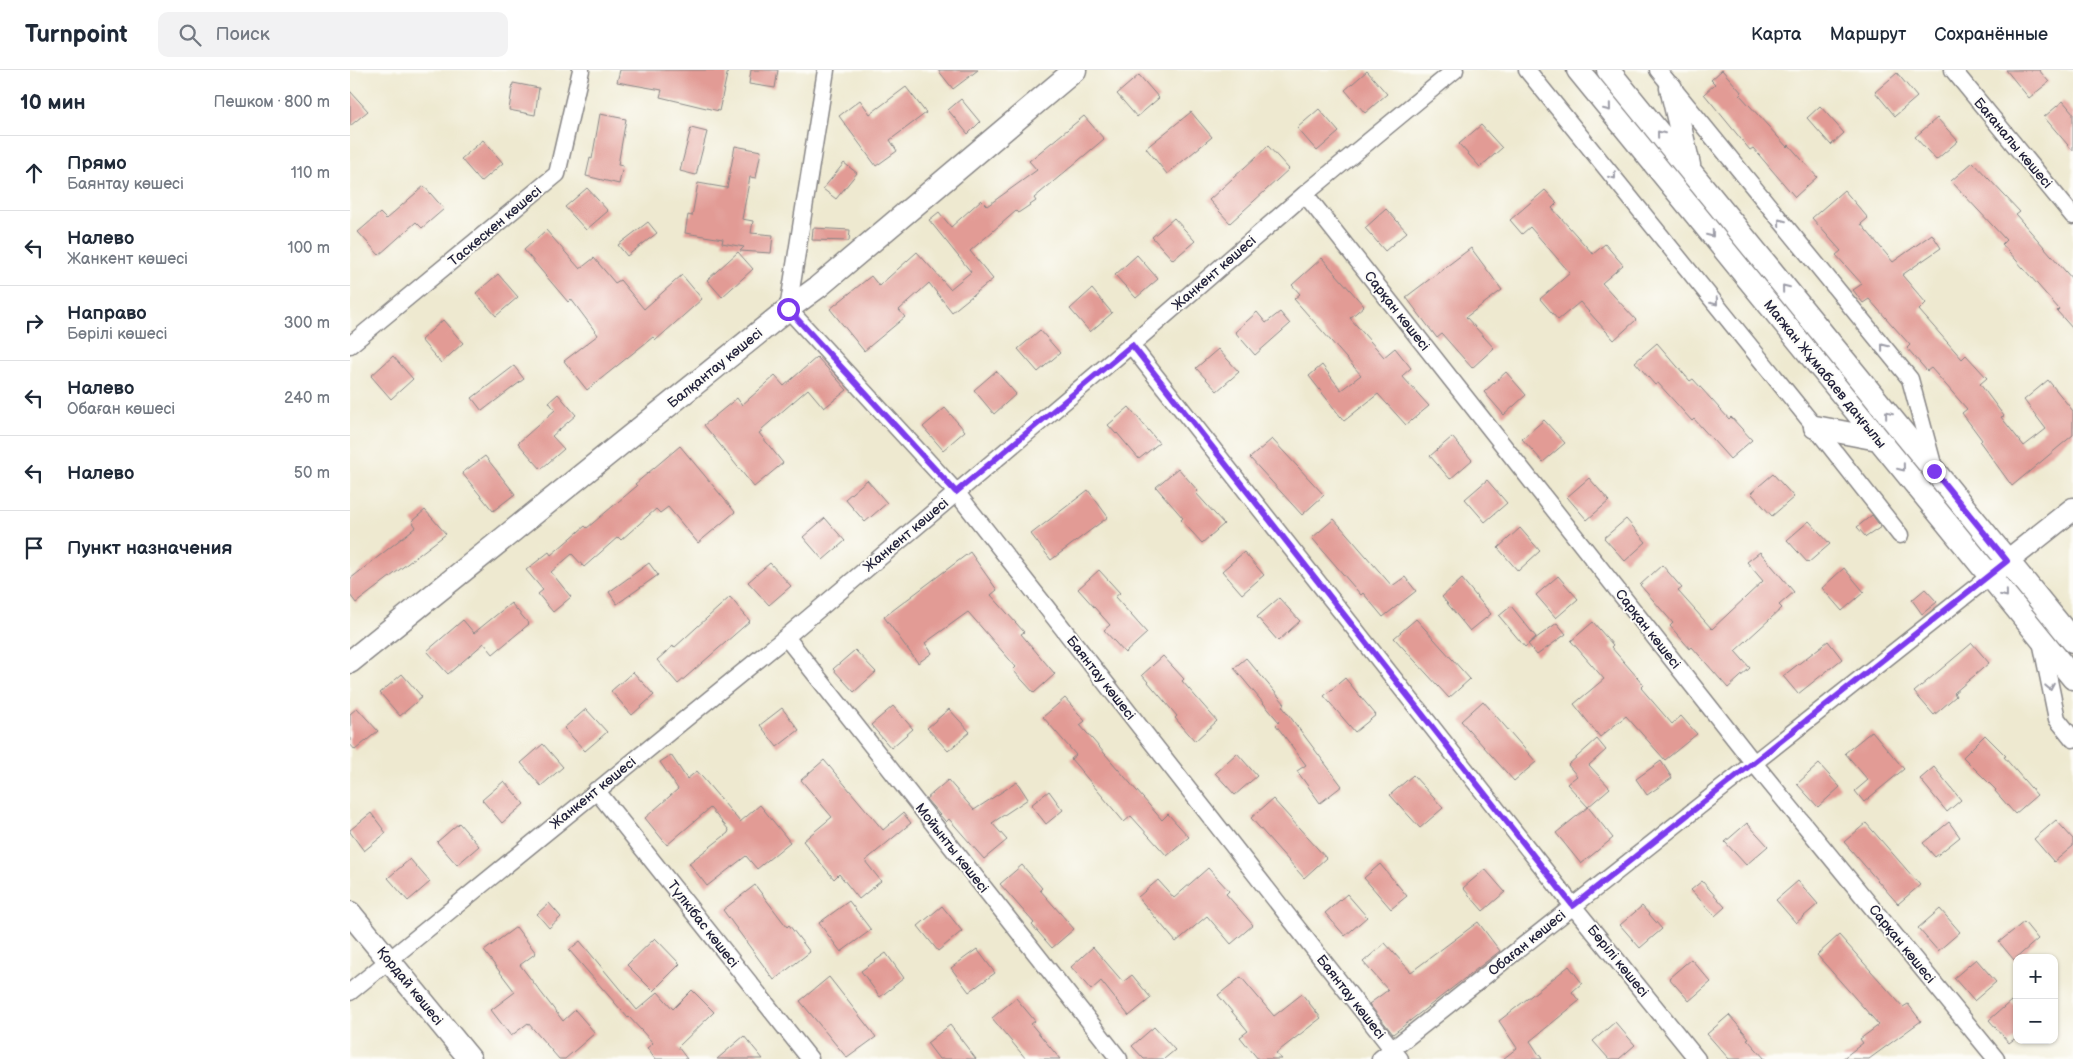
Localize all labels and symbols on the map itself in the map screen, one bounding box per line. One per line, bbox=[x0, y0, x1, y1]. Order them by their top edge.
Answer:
street label: Бағаналы көшесі bbox=[1970, 94, 2056, 192]
one-way arrow bbox=[1603, 102, 1611, 111]
one-way arrow bbox=[1657, 131, 1666, 140]
one-way arrow bbox=[1607, 170, 1615, 179]
street label: Таскескен көшесі bbox=[445, 182, 545, 270]
one-way arrow bbox=[1779, 219, 1787, 228]
one-way arrow bbox=[1706, 228, 1714, 237]
street label: Жанкент көшесі bbox=[1168, 232, 1260, 314]
street label: Сарқан көшесі bbox=[1361, 268, 1433, 354]
one-way arrow bbox=[1781, 284, 1790, 293]
street label: Мағжан Жұмабаев даңғылы bbox=[1760, 296, 1890, 452]
one-way arrow bbox=[1709, 297, 1718, 306]
route start bbox=[777, 298, 800, 321]
street label: Балқантау көшесі bbox=[664, 324, 766, 412]
one-way arrow bbox=[1881, 344, 1890, 353]
one-way arrow bbox=[1884, 410, 1893, 419]
route end bbox=[1923, 460, 1946, 483]
one-way arrow bbox=[1897, 463, 1906, 472]
street label: Жанкент көшесі bbox=[860, 494, 952, 576]
street label: Сарқан көшесі bbox=[1612, 586, 1684, 672]
one-way arrow bbox=[1999, 589, 2008, 598]
street label: Баянтау көшесі bbox=[1063, 632, 1139, 724]
one-way arrow bbox=[2045, 682, 2055, 691]
street label: Жанкент көшесі bbox=[547, 753, 639, 833]
street label: Мойынты көшесі bbox=[912, 800, 992, 896]
street label: Түлкібас көшесі bbox=[664, 877, 742, 971]
street label: Сарқан көшесі bbox=[1865, 901, 1939, 987]
street label: Обаған көшесі bbox=[1485, 907, 1569, 979]
street label: Бөрілі көшесі bbox=[1584, 921, 1652, 1001]
street label: Қордай көшесі bbox=[373, 943, 447, 1029]
street label: Баянтау көшесі bbox=[1313, 951, 1389, 1043]

